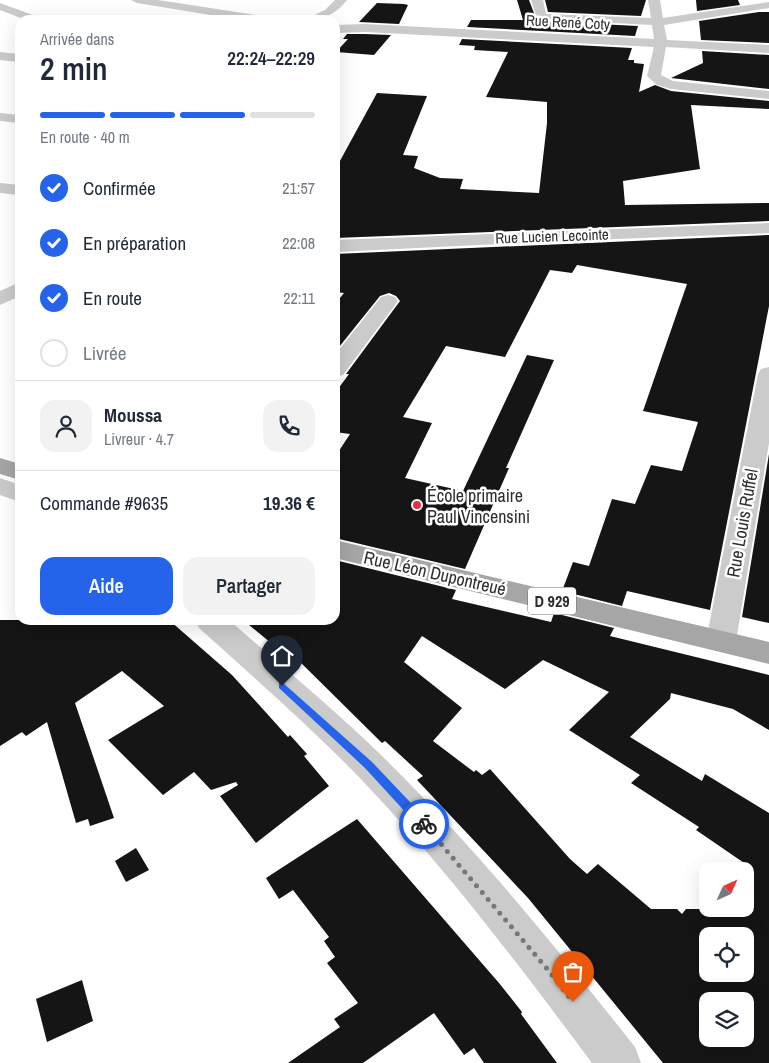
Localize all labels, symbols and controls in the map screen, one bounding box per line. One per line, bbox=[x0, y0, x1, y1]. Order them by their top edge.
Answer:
street label: Rue René Coty bbox=[525, 9, 611, 35]
text: Arrivée dans bbox=[40, 28, 114, 50]
text: 22:24–22:29 bbox=[227, 45, 315, 71]
text: 2 min bbox=[40, 47, 108, 90]
text: En route · 40 m bbox=[40, 126, 130, 148]
icon: check bbox=[40, 174, 68, 202]
text: Confirmée bbox=[83, 175, 156, 201]
text: 21:57 bbox=[282, 177, 315, 199]
street label: Rue Lucien Lecointe bbox=[495, 224, 609, 248]
icon: check bbox=[40, 229, 68, 257]
text: En préparation bbox=[83, 230, 186, 256]
text: 22:08 bbox=[282, 232, 315, 254]
icon: check bbox=[40, 284, 68, 312]
text: En route bbox=[83, 285, 142, 311]
text: 22:11 bbox=[283, 287, 315, 309]
text: Livrée bbox=[83, 340, 126, 366]
button: person bbox=[40, 400, 92, 452]
button: phone bbox=[263, 400, 315, 452]
text: Moussa bbox=[104, 402, 162, 428]
text: Livreur · 4.7 bbox=[104, 428, 174, 450]
street label: Rue Louis Ruffel bbox=[720, 467, 764, 579]
place label: École primaire Paul Vincensini bbox=[427, 483, 530, 529]
text: Commande #9635 bbox=[40, 490, 168, 516]
text: 19.36 € bbox=[263, 490, 315, 516]
marker: École primaire Paul Vincensini bbox=[411, 499, 423, 511]
street label: Rue Léon Dupontreué bbox=[361, 544, 509, 602]
button: Aide bbox=[40, 557, 173, 615]
button: Partager bbox=[183, 557, 315, 615]
road number: D 929 bbox=[528, 588, 576, 614]
pin bbox=[261, 635, 303, 686]
icon: home bbox=[268, 642, 296, 670]
courier bbox=[399, 799, 449, 849]
icon: bike bbox=[410, 810, 438, 838]
north arrow bbox=[699, 862, 754, 918]
map controls bbox=[699, 862, 754, 1047]
button: locate bbox=[699, 927, 754, 982]
pin bbox=[552, 951, 594, 1002]
icon: bag bbox=[559, 958, 587, 986]
button: layers bbox=[699, 992, 754, 1047]

